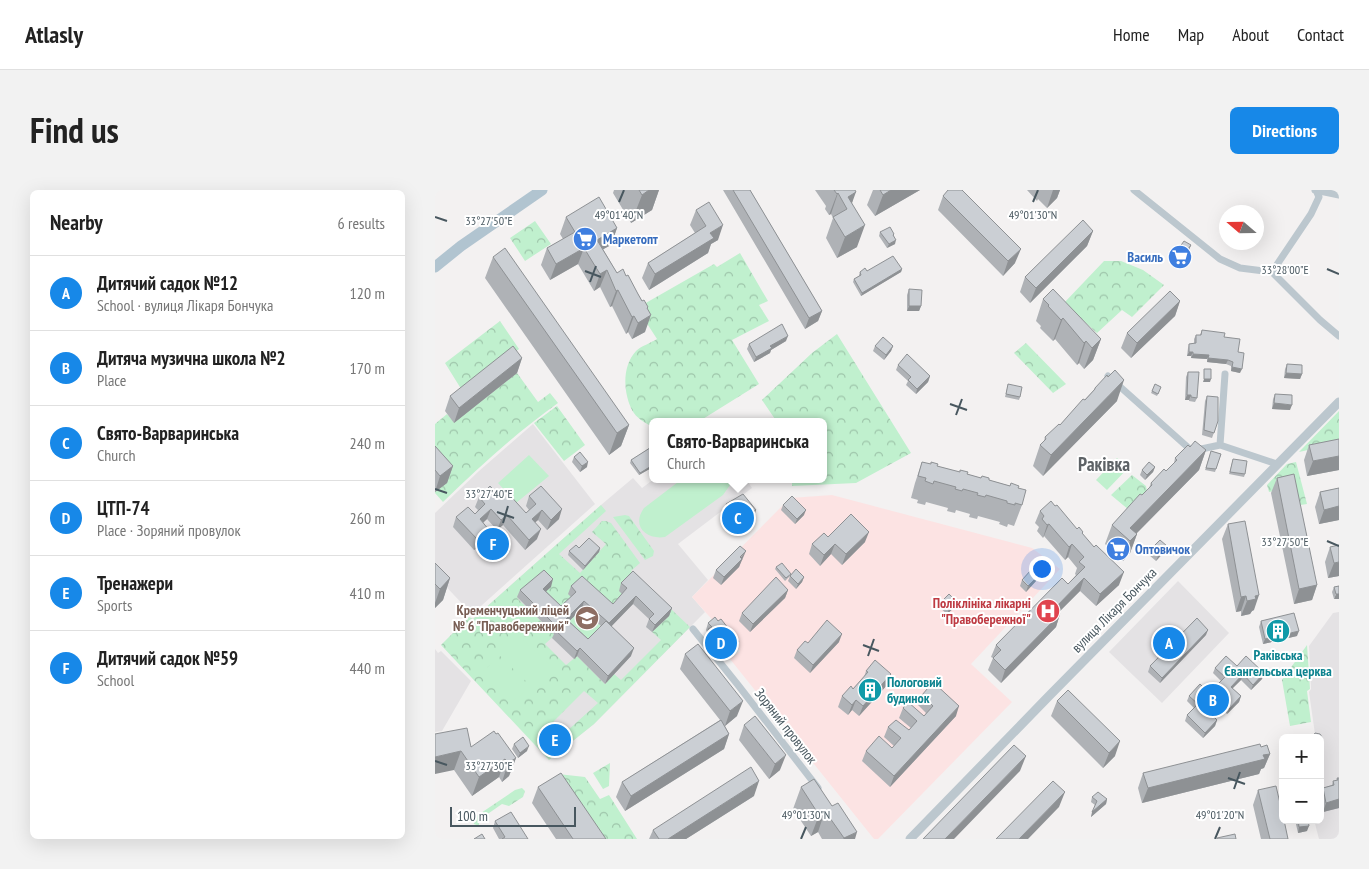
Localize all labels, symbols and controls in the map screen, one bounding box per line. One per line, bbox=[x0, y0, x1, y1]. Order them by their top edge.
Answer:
text: Atlasly bbox=[25, 19, 83, 50]
text: Home bbox=[1113, 23, 1150, 46]
text: Map bbox=[1178, 23, 1204, 46]
text: About bbox=[1232, 23, 1269, 46]
text: Contact bbox=[1297, 23, 1344, 46]
text: Find us bbox=[30, 107, 119, 153]
button: Directions bbox=[1230, 107, 1339, 154]
north arrow bbox=[1219, 205, 1264, 250]
text: 49°01'40"N bbox=[595, 207, 643, 222]
text: 49°01'30"N bbox=[1009, 207, 1057, 222]
text: Nearby bbox=[50, 209, 103, 236]
text: 6 results bbox=[338, 213, 385, 233]
text: 33°27'50"E bbox=[465, 213, 513, 228]
supermarket icon: Маркетопт bbox=[572, 226, 598, 252]
place label: Маркетопт bbox=[603, 230, 658, 248]
supermarket icon: Василь bbox=[1167, 244, 1193, 270]
place label: Василь bbox=[1127, 248, 1163, 266]
text: 33°28'00"E bbox=[1261, 262, 1309, 277]
text: Дитячий садок №12 bbox=[97, 271, 238, 295]
text: A bbox=[62, 283, 70, 303]
text: 120 m bbox=[350, 283, 385, 303]
text: School · вулиця Лікаря Бончука bbox=[97, 295, 273, 315]
text: Дитяча музична школа №2 bbox=[97, 346, 286, 370]
text: B bbox=[62, 358, 70, 378]
text: 170 m bbox=[350, 358, 385, 378]
text: Place bbox=[97, 370, 126, 390]
popup bbox=[649, 418, 827, 483]
text: Свято-Варваринська bbox=[97, 421, 239, 445]
text: Свято-Варваринська bbox=[667, 429, 809, 453]
text: C bbox=[62, 433, 70, 453]
text: 240 m bbox=[350, 433, 385, 453]
text: Church bbox=[97, 445, 135, 465]
district label: Раківка bbox=[1078, 452, 1130, 476]
text: Church bbox=[667, 453, 705, 473]
text: 33°27'40"E bbox=[465, 486, 513, 501]
text: ЦТП-74 bbox=[97, 496, 150, 520]
pin: C bbox=[722, 499, 754, 537]
text: D bbox=[62, 508, 70, 528]
text: 260 m bbox=[350, 508, 385, 528]
text: Place · Зоряний провулок bbox=[97, 520, 241, 540]
pin: F bbox=[477, 525, 509, 563]
text: 33°27'50"E bbox=[1261, 534, 1309, 549]
supermarket icon: Оптовичок bbox=[1105, 536, 1131, 562]
place label: Оптовичок bbox=[1135, 540, 1190, 558]
your location bbox=[1029, 556, 1055, 582]
street label: вулиця Лікаря Бончука bbox=[1068, 564, 1160, 656]
text: Тренажери bbox=[97, 571, 173, 595]
text: E bbox=[63, 583, 69, 603]
text: 410 m bbox=[350, 583, 385, 603]
place label: Поліклініка лікарні "Правобережної" bbox=[933, 594, 1031, 628]
text: Sports bbox=[97, 595, 132, 615]
hospital icon: Поліклініка лікарні "Правобережної" bbox=[1035, 598, 1061, 624]
place label: Кременчуцький ліцей № 6 "Правобережний" bbox=[453, 601, 569, 635]
school or university icon: Кременчуцький ліцей № 6 "Правобережний" bbox=[574, 605, 600, 631]
building icon: Раківська Євангельська церква bbox=[1265, 618, 1291, 644]
pin: D bbox=[705, 624, 737, 662]
pin: A bbox=[1153, 624, 1185, 662]
text: Дитячий садок №59 bbox=[97, 646, 238, 670]
place label: Раківська Євангельська церква bbox=[1224, 646, 1332, 680]
text: F bbox=[63, 658, 69, 678]
text: 440 m bbox=[350, 658, 385, 678]
text: School bbox=[97, 670, 134, 690]
place label: Пологовий будинок bbox=[887, 673, 942, 707]
building icon: Пологовий будинок bbox=[857, 677, 883, 703]
pin: B bbox=[1197, 681, 1229, 719]
street label: Зоряний провулок bbox=[751, 685, 821, 768]
pin: E bbox=[539, 721, 571, 759]
map controls bbox=[1279, 734, 1324, 824]
button: + bbox=[1279, 734, 1324, 779]
text: 33°27'30"E bbox=[465, 758, 513, 773]
button: − bbox=[1279, 779, 1324, 824]
scale bar bbox=[450, 804, 576, 827]
text: 100 m bbox=[457, 807, 488, 825]
text: 49°01'30"N bbox=[782, 807, 830, 822]
text: 49°01'20"N bbox=[1196, 807, 1244, 822]

